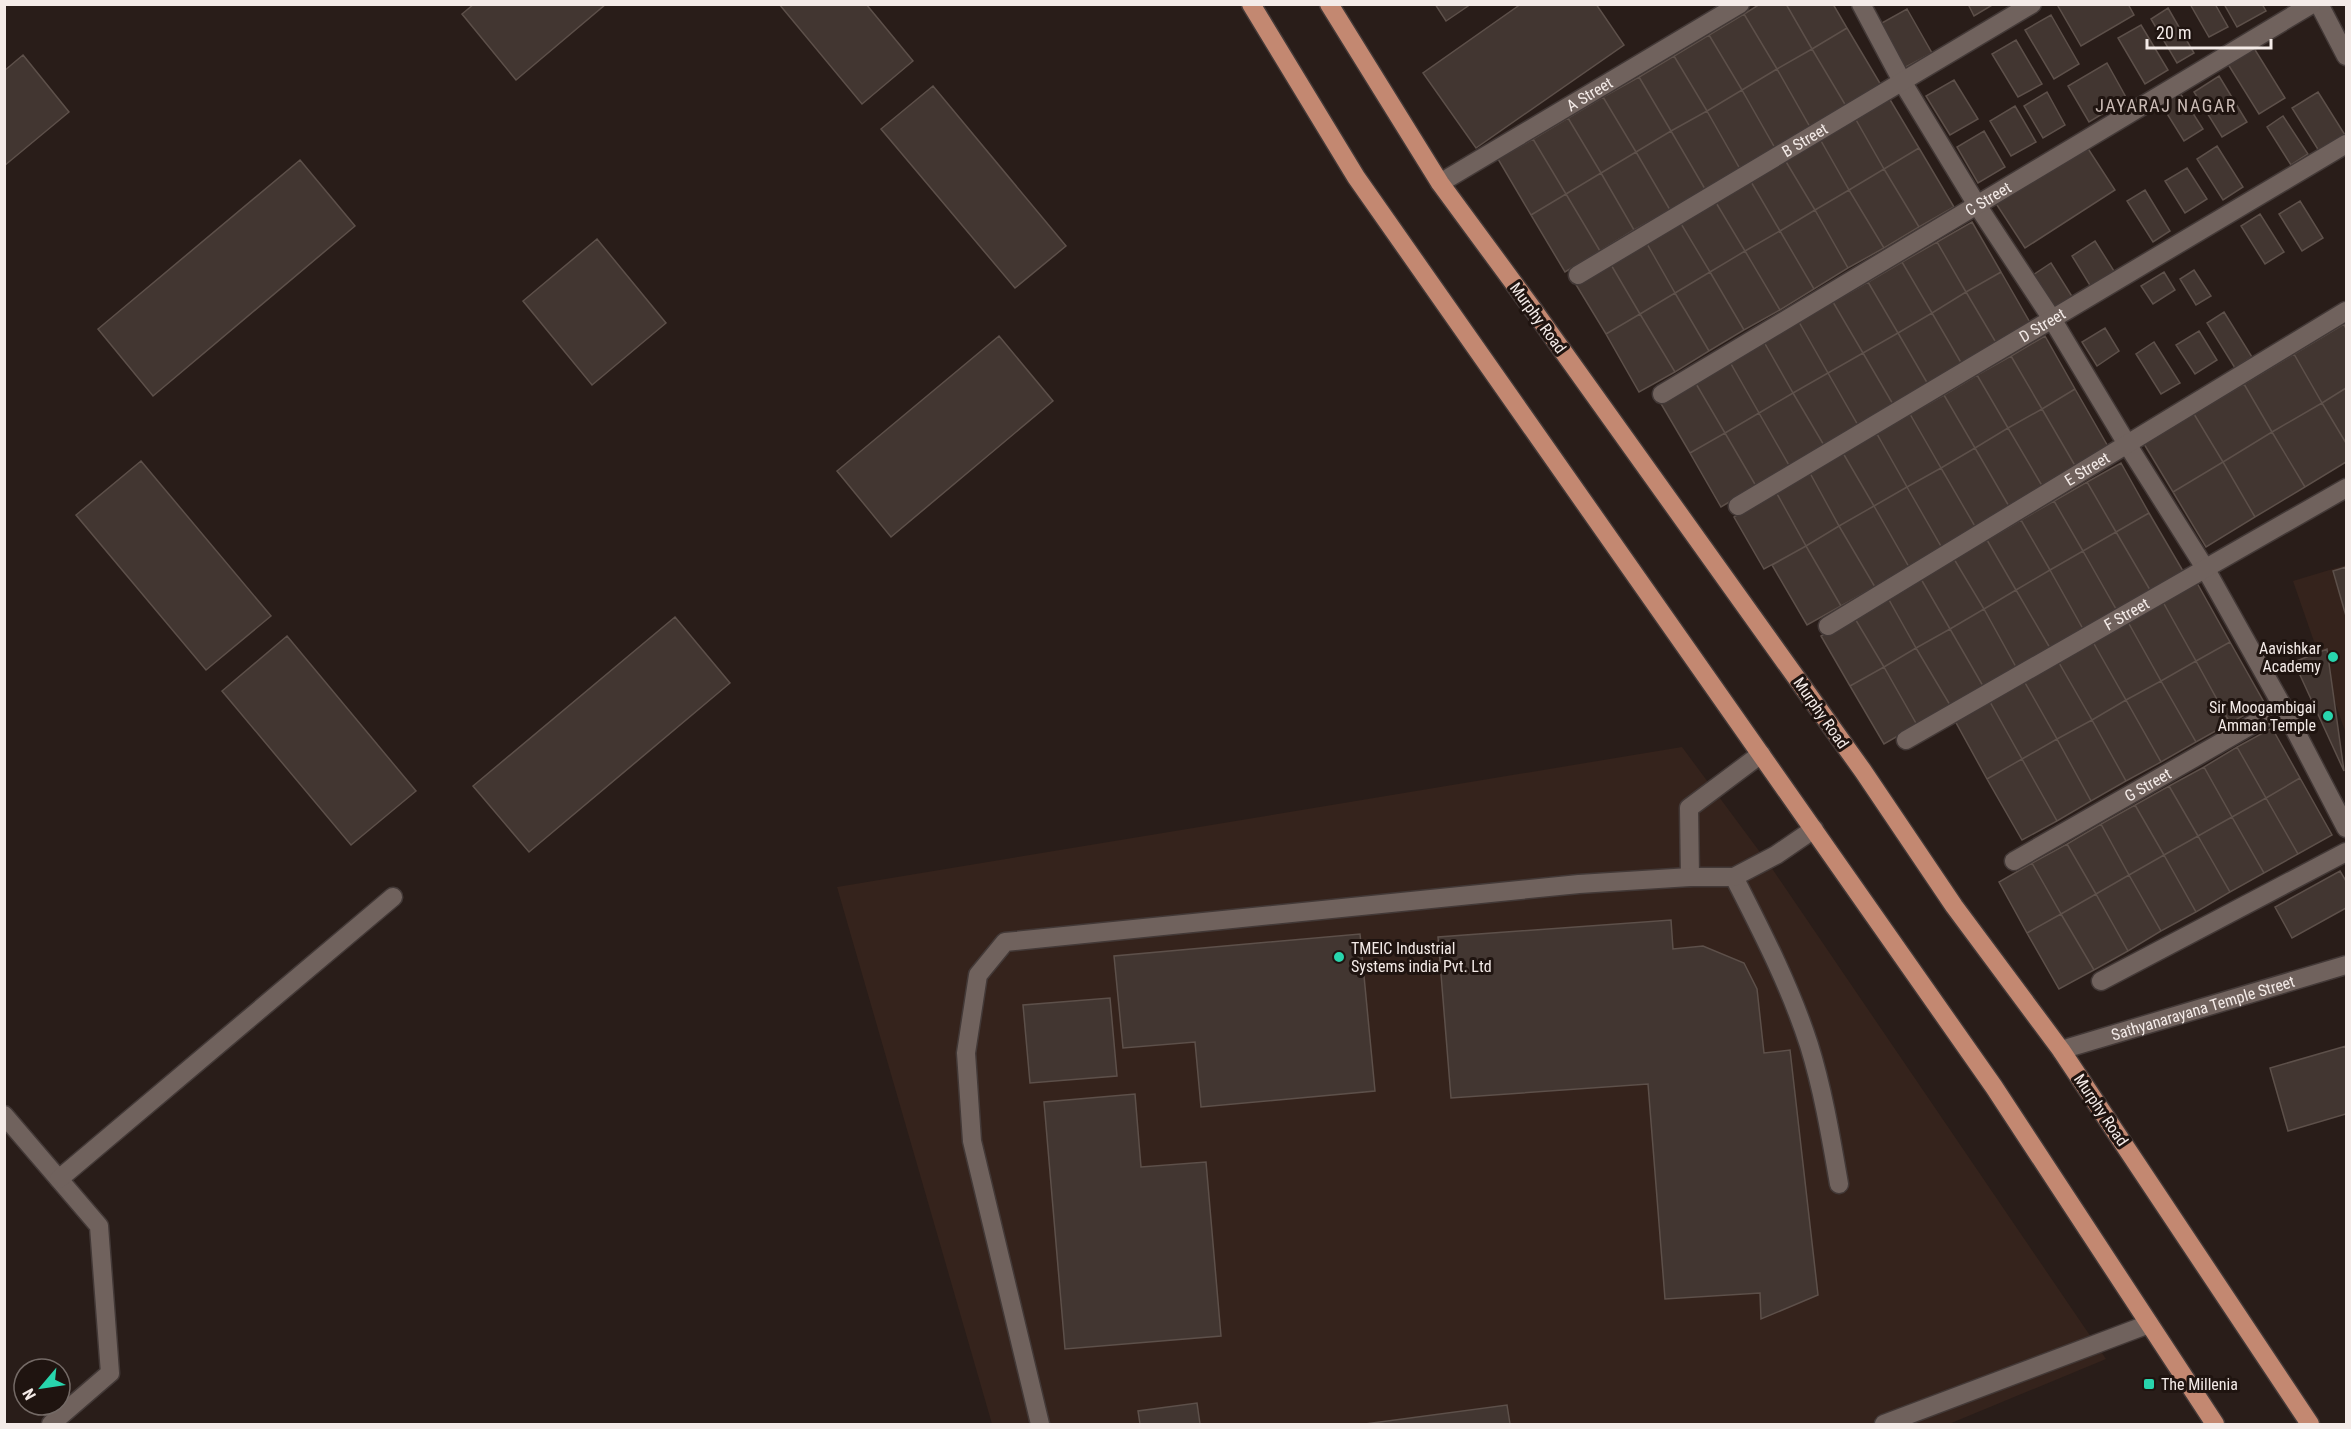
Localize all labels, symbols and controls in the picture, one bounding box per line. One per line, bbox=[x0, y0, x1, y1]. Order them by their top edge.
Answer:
scale bar bbox=[2147, 12, 2272, 50]
text: 20 m bbox=[2156, 22, 2191, 43]
street label: A Street bbox=[1563, 73, 1616, 115]
district label: JAYARAJ NAGAR bbox=[2095, 95, 2237, 116]
street label: B Street bbox=[1778, 119, 1831, 161]
street label: C Street bbox=[1961, 177, 2015, 220]
street label: Murphy Road bbox=[1506, 279, 1570, 357]
street label: D Street bbox=[2016, 304, 2069, 346]
street label: E Street bbox=[2061, 448, 2113, 489]
street label: F Street bbox=[2100, 593, 2153, 634]
place label: Aavishkar Academy bbox=[2259, 639, 2321, 676]
marker: Aavishkar Academy bbox=[2326, 650, 2340, 664]
street label: Murphy Road bbox=[1789, 674, 1853, 752]
place label: Sir Moogambigai Amman Temple bbox=[2209, 698, 2316, 735]
marker: Sir Moogambigai Amman Temple bbox=[2321, 709, 2335, 723]
street label: G Street bbox=[2121, 764, 2175, 805]
place label: TMEIC Industrial Systems india Pvt. Ltd bbox=[1351, 939, 1492, 976]
marker: TMEIC Industrial Systems india Pvt. Ltd bbox=[1332, 950, 1346, 964]
street label: Sathyanarayana Temple Street bbox=[2109, 971, 2297, 1044]
street label: Murphy Road bbox=[2070, 1070, 2132, 1150]
north arrow bbox=[12, 1357, 72, 1417]
place label: The Millenia bbox=[2161, 1375, 2238, 1394]
marker: The Millenia bbox=[2142, 1377, 2156, 1391]
text: N bbox=[19, 1385, 40, 1403]

